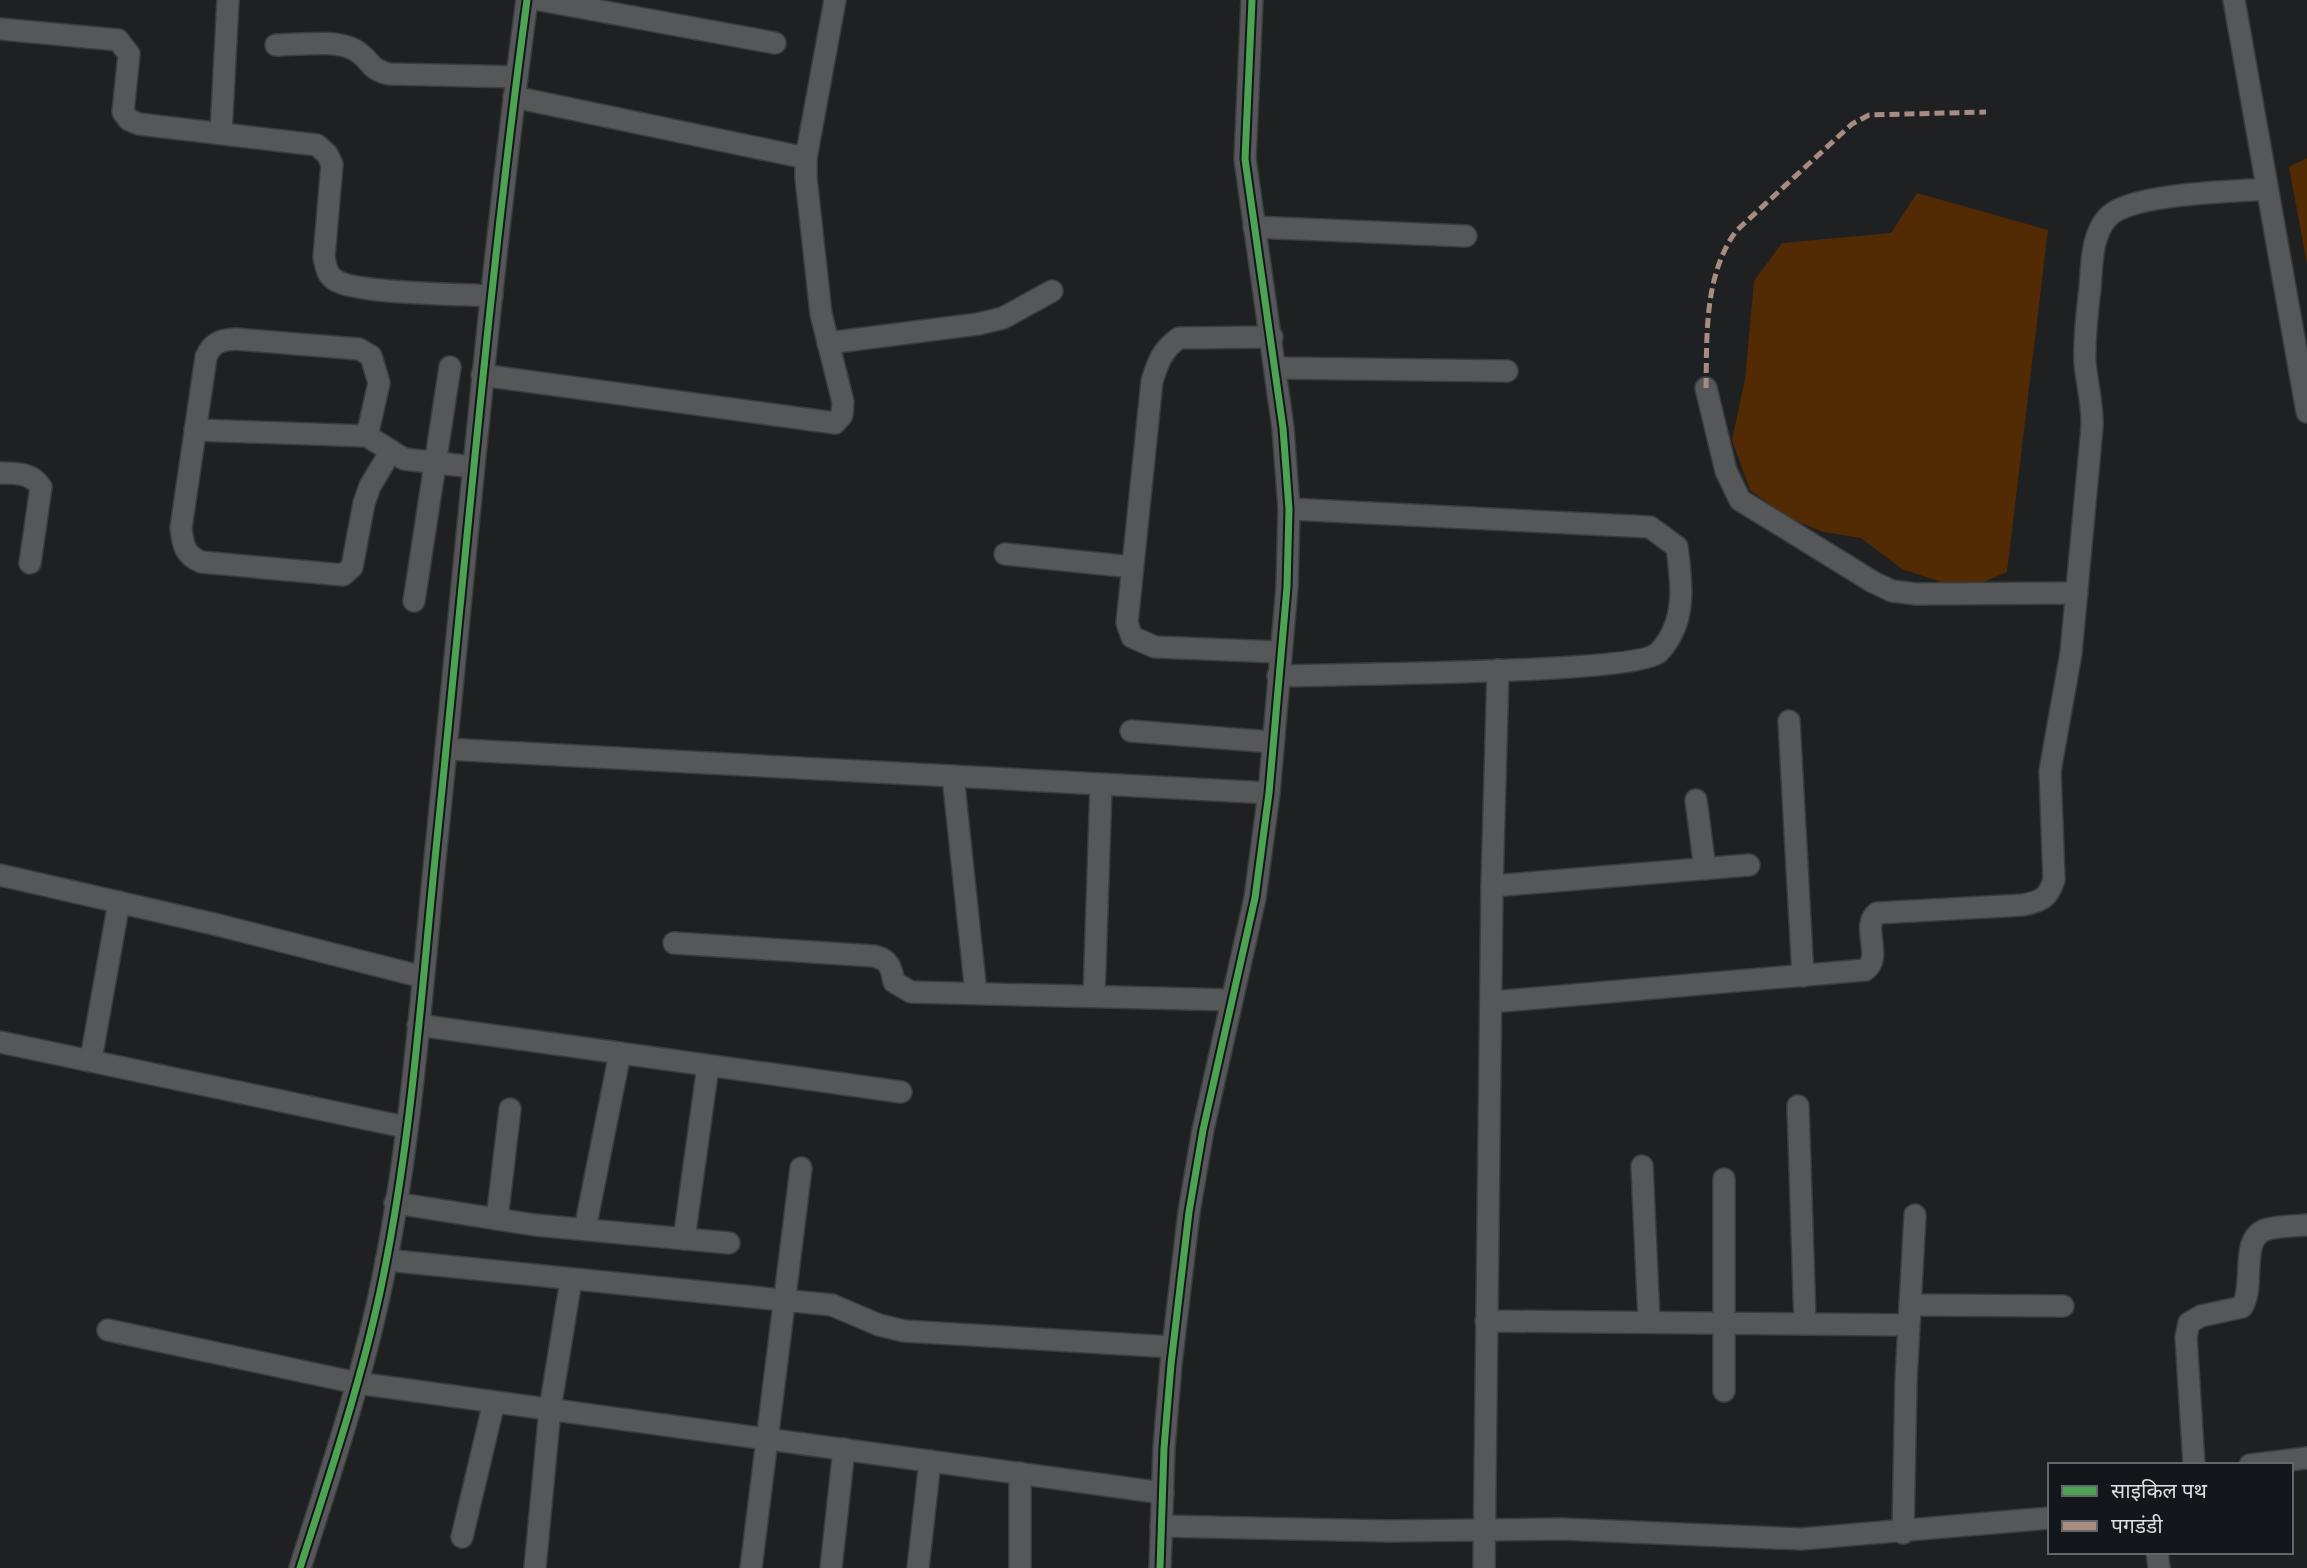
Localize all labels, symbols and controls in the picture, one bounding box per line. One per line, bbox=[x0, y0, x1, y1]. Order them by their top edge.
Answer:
legend bbox=[2048, 1463, 2293, 1554]
text: साइकिल पथ bbox=[2111, 1478, 2208, 1504]
text: पगडंडी bbox=[2111, 1513, 2163, 1539]

